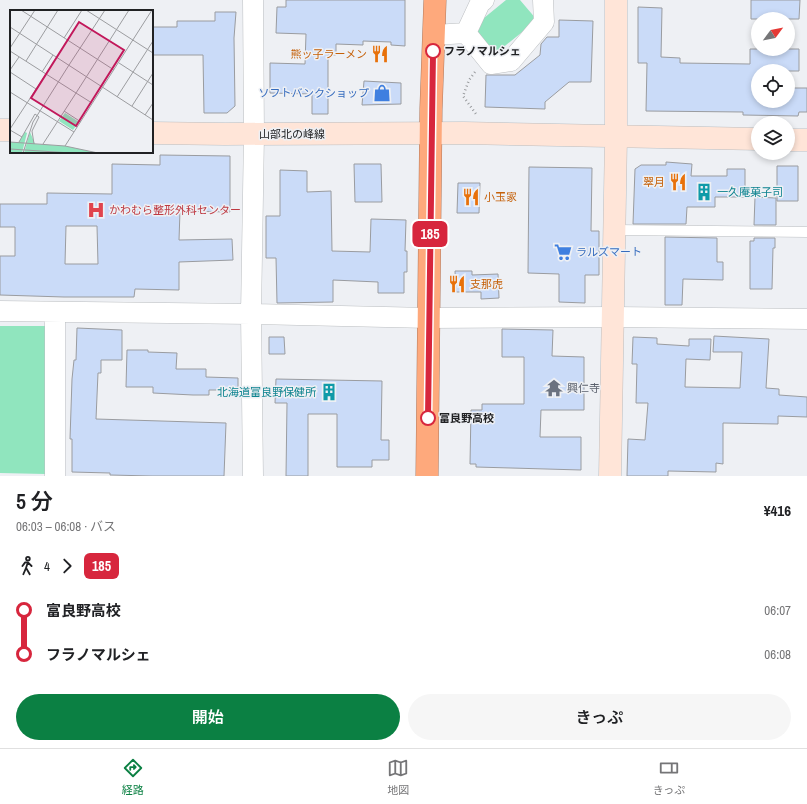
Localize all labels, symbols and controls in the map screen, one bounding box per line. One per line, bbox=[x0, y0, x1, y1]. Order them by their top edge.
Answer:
inset map bbox=[10, 10, 153, 153]
north arrow bbox=[751, 12, 795, 56]
map controls bbox=[751, 12, 795, 160]
marker: フラノマルシェ bbox=[425, 43, 441, 59]
restaurant icon: 熊ッ子ラーメン bbox=[370, 44, 390, 64]
place label: フラノマルシェ bbox=[444, 44, 521, 58]
place label: 熊ッ子ラーメン bbox=[290, 47, 367, 61]
button: locate bbox=[751, 64, 795, 108]
shop icon: ソフトバンクショップ bbox=[372, 83, 392, 103]
place label: ソフトバンクショップ bbox=[258, 86, 369, 100]
button: layers bbox=[751, 116, 795, 160]
street label: 山部北の峰線 bbox=[259, 127, 325, 141]
restaurant icon: 翠月 bbox=[668, 172, 688, 192]
place label: 翠月 bbox=[643, 175, 665, 189]
building icon: 一久庵菓子司 bbox=[694, 182, 714, 202]
place label: 一久庵菓子司 bbox=[717, 185, 783, 199]
restaurant icon: 小玉家 bbox=[461, 187, 481, 207]
place label: 小玉家 bbox=[484, 190, 517, 204]
hospital icon: かわむら整形外科センター bbox=[86, 200, 106, 220]
place label: かわむら整形外科センター bbox=[109, 203, 241, 217]
line badge: 185 bbox=[407, 221, 453, 247]
text: 185 bbox=[420, 225, 440, 243]
supermarket icon: ラルズマート bbox=[553, 242, 573, 262]
place label: ラルズマート bbox=[576, 245, 642, 259]
restaurant icon: 支那虎 bbox=[447, 274, 467, 294]
place label: 支那虎 bbox=[470, 277, 503, 291]
temple icon: 興仁寺 bbox=[544, 378, 564, 398]
place label: 興仁寺 bbox=[567, 381, 600, 395]
building icon: 北海道富良野保健所 bbox=[319, 382, 339, 402]
place label: 北海道富良野保健所 bbox=[217, 385, 317, 399]
marker: 富良野高校 bbox=[420, 410, 436, 426]
place label: 富良野高校 bbox=[439, 411, 494, 425]
text: 5 分 bbox=[16, 486, 53, 516]
text: ¥416 bbox=[764, 500, 791, 521]
text: 06:03 – 06:08 · バス bbox=[16, 518, 116, 535]
icon: walk bbox=[16, 555, 38, 577]
icon: forward bbox=[56, 555, 78, 577]
text: 185 bbox=[92, 557, 111, 575]
text: 4 bbox=[44, 558, 50, 575]
text: 富良野高校 bbox=[46, 600, 121, 621]
text: 06:07 bbox=[764, 602, 791, 619]
text: フラノマルシェ bbox=[46, 644, 151, 665]
text: 06:08 bbox=[764, 646, 791, 663]
button: 開始 bbox=[16, 694, 400, 740]
button: きっぷ bbox=[408, 694, 791, 740]
tab: 経路 bbox=[122, 757, 144, 797]
tab: 地図 bbox=[387, 757, 409, 797]
tab: きっぷ bbox=[653, 757, 685, 797]

